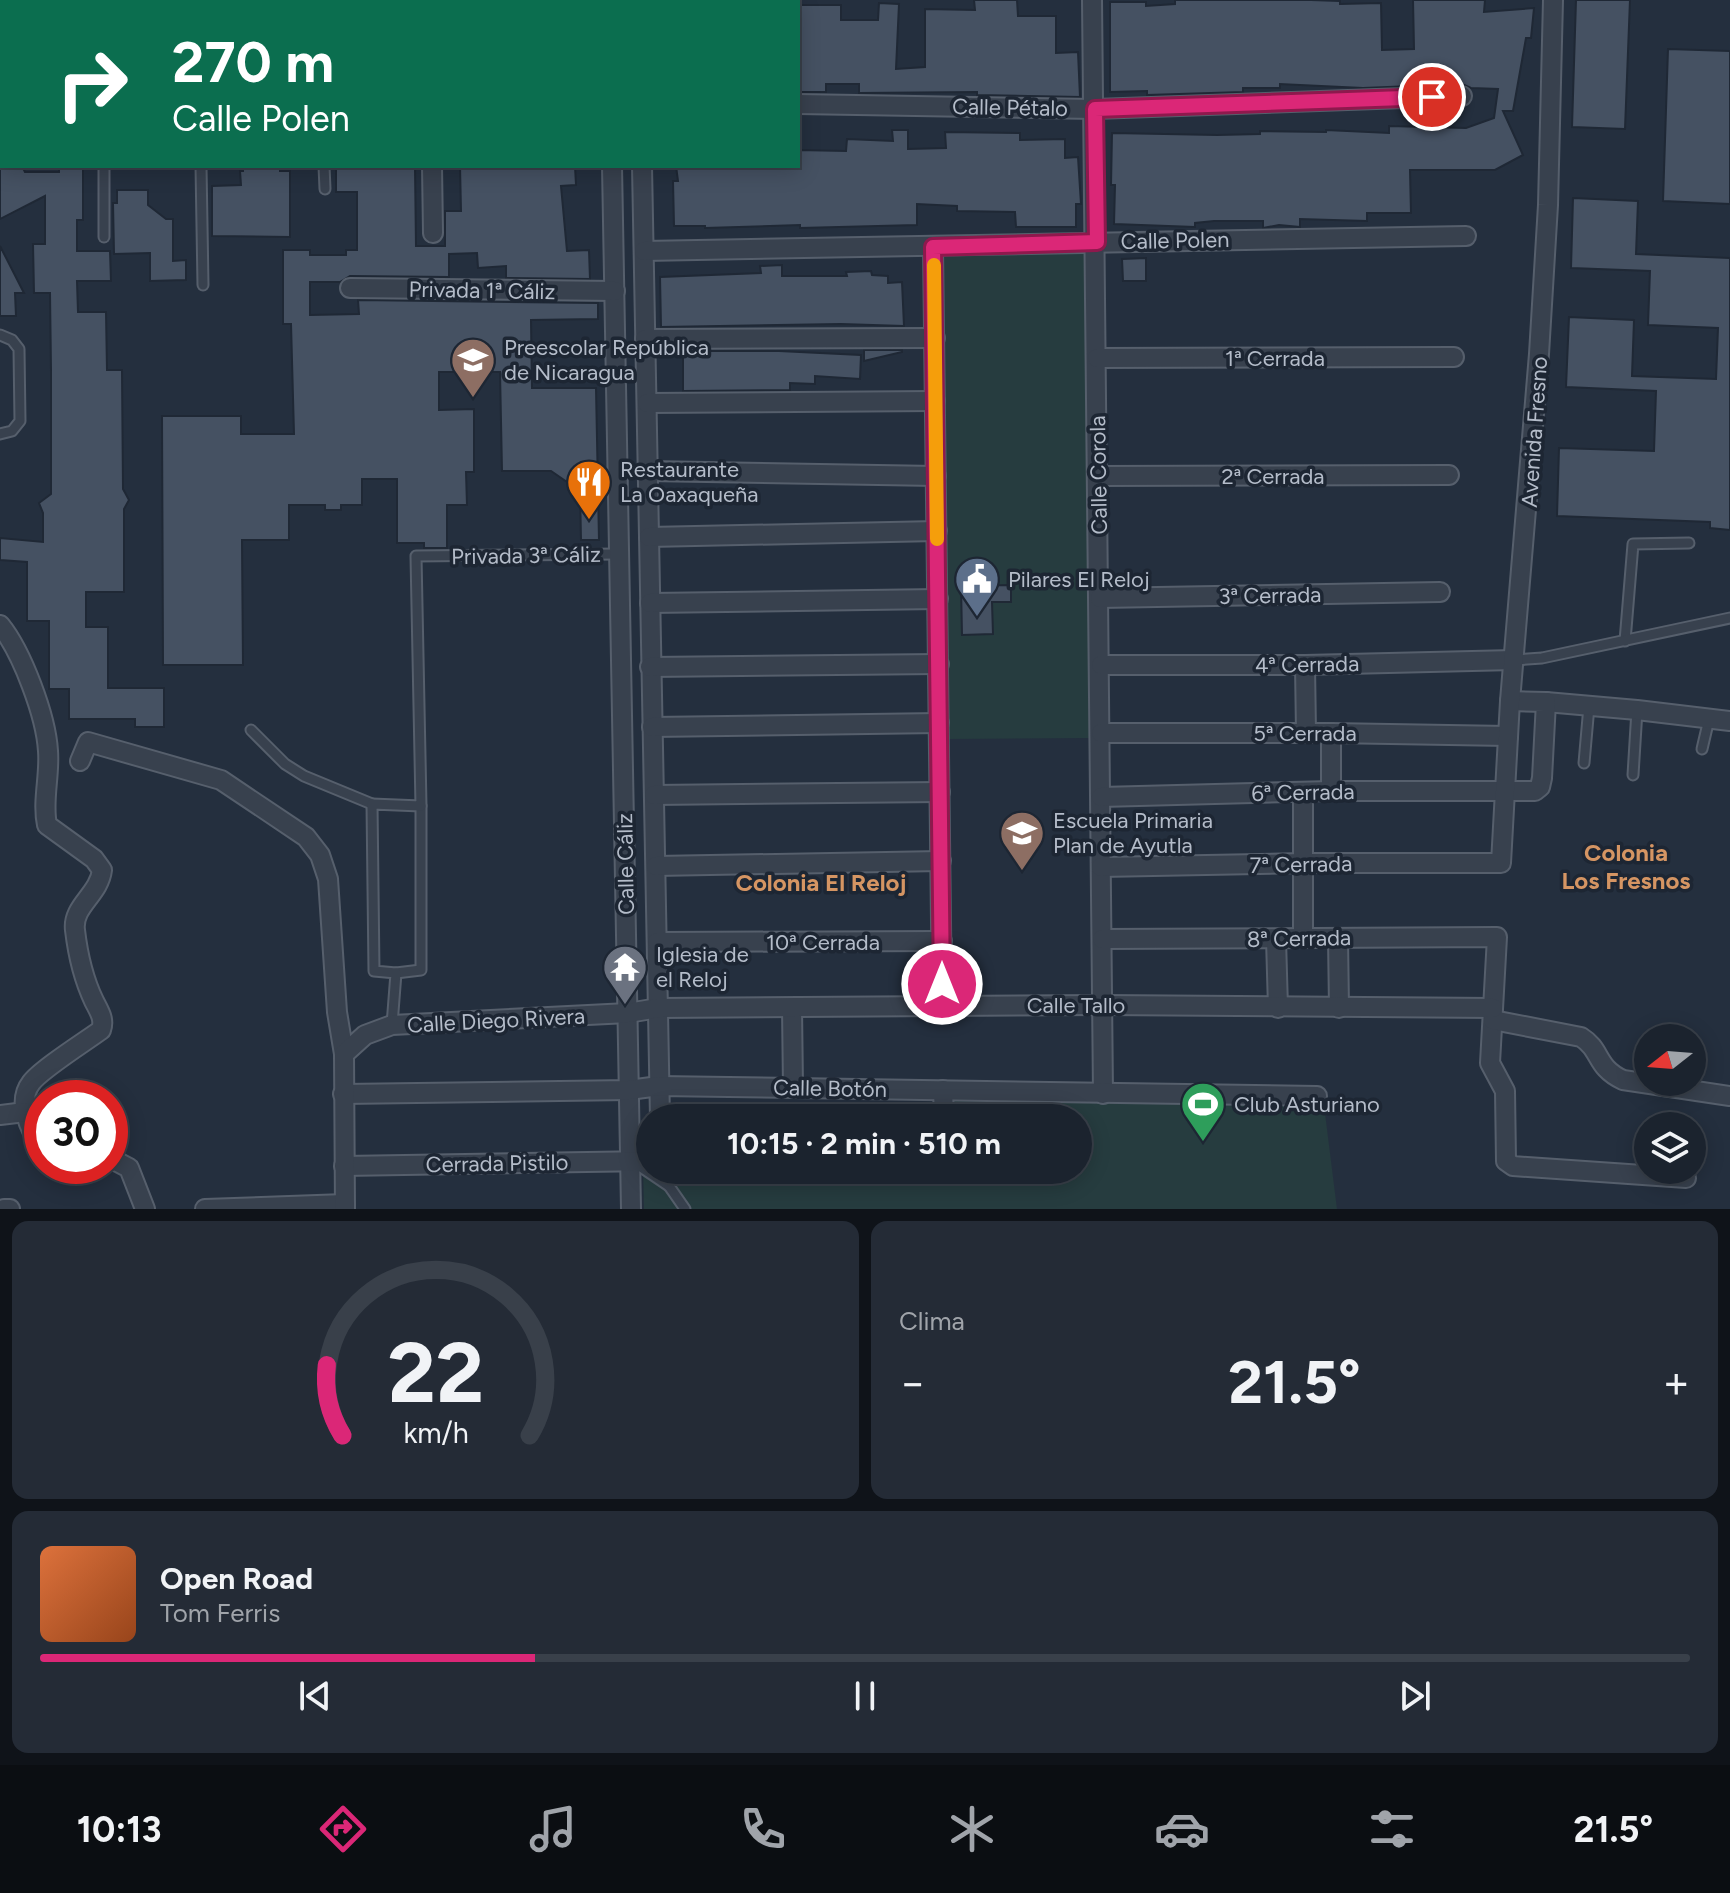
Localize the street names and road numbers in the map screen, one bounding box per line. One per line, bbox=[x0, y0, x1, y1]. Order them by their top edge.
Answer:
street label: Calle Pétalo bbox=[952, 93, 1068, 122]
street label: Calle Polen bbox=[1120, 226, 1230, 255]
street label: Privada 1ª Cáliz bbox=[408, 276, 556, 305]
street label: 1ª Cerrada bbox=[1225, 345, 1325, 372]
street label: Avenida Fresno bbox=[1516, 356, 1553, 508]
street label: Calle Corola bbox=[1084, 415, 1113, 535]
street label: 2ª Cerrada bbox=[1221, 463, 1325, 490]
street label: Privada 3ª Cáliz bbox=[451, 541, 601, 570]
street label: 3ª Cerrada bbox=[1218, 581, 1322, 610]
street label: 4ª Cerrada bbox=[1255, 650, 1359, 679]
street label: 5ª Cerrada bbox=[1253, 720, 1357, 747]
street label: 6ª Cerrada bbox=[1251, 778, 1355, 807]
street label: Calle Cáliz bbox=[611, 813, 640, 915]
street label: 7ª Cerrada bbox=[1249, 850, 1353, 879]
street label: 8ª Cerrada bbox=[1247, 924, 1351, 953]
street label: 10ª Cerrada bbox=[766, 929, 880, 956]
street label: Calle Tallo bbox=[1027, 992, 1125, 1019]
street label: Calle Diego Rivera bbox=[406, 1002, 586, 1039]
street label: Calle Botón bbox=[773, 1074, 887, 1103]
street label: Cerrada Pistilo bbox=[425, 1149, 569, 1178]

